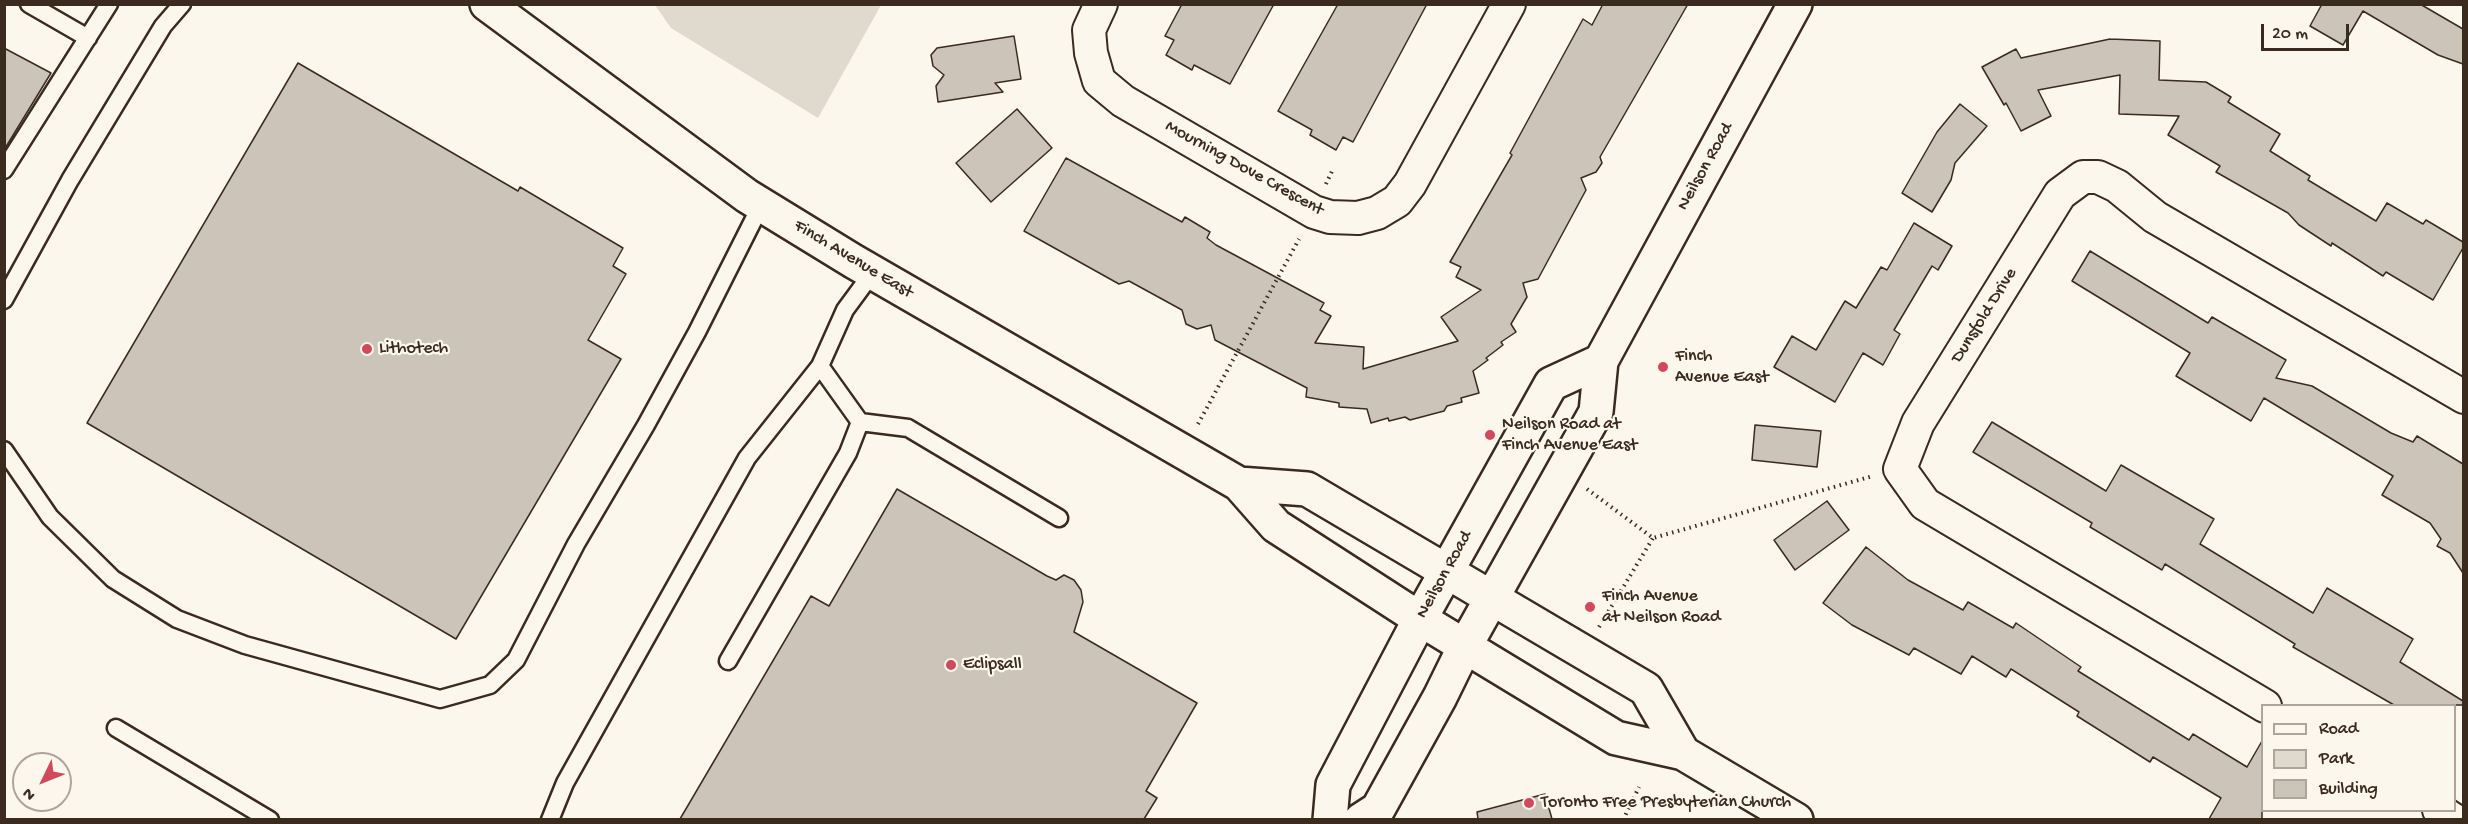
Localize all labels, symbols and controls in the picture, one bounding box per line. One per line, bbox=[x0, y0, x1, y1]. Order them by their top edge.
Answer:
scale bar bbox=[2264, 12, 2352, 50]
text: 20 m bbox=[2272, 24, 2308, 45]
street label: Mourning Dove Crescent bbox=[1161, 116, 1327, 222]
street label: Neilson Road bbox=[1673, 119, 1739, 215]
street label: Finch Avenue East bbox=[789, 216, 917, 304]
street label: Dunsfold Drive bbox=[1947, 264, 2023, 368]
place label: Lithotech bbox=[379, 338, 448, 360]
marker: Lithotech bbox=[360, 342, 374, 356]
place label: Finch Avenue East bbox=[1675, 346, 1769, 388]
marker: Finch Avenue East bbox=[1656, 360, 1670, 374]
place label: Neilson Road at Finch Avenue East bbox=[1502, 414, 1637, 456]
marker: Neilson Road at Finch Avenue East bbox=[1483, 428, 1497, 442]
street label: Neilson Road bbox=[1412, 527, 1478, 623]
place label: Finch Avenue at Neilson Road bbox=[1602, 586, 1721, 628]
marker: Finch Avenue at Neilson Road bbox=[1583, 600, 1597, 614]
place label: Eclipsall bbox=[963, 654, 1022, 676]
marker: Eclipsall bbox=[944, 658, 958, 672]
legend bbox=[2261, 704, 2456, 812]
text: Road bbox=[2319, 719, 2358, 740]
text: Park bbox=[2319, 749, 2353, 770]
north arrow bbox=[12, 752, 72, 812]
text: Building bbox=[2319, 779, 2378, 800]
text: N bbox=[19, 783, 40, 804]
place label: Toronto Free Presbyterian Church bbox=[1541, 792, 1791, 814]
marker: Toronto Free Presbyterian Church bbox=[1522, 796, 1536, 810]

